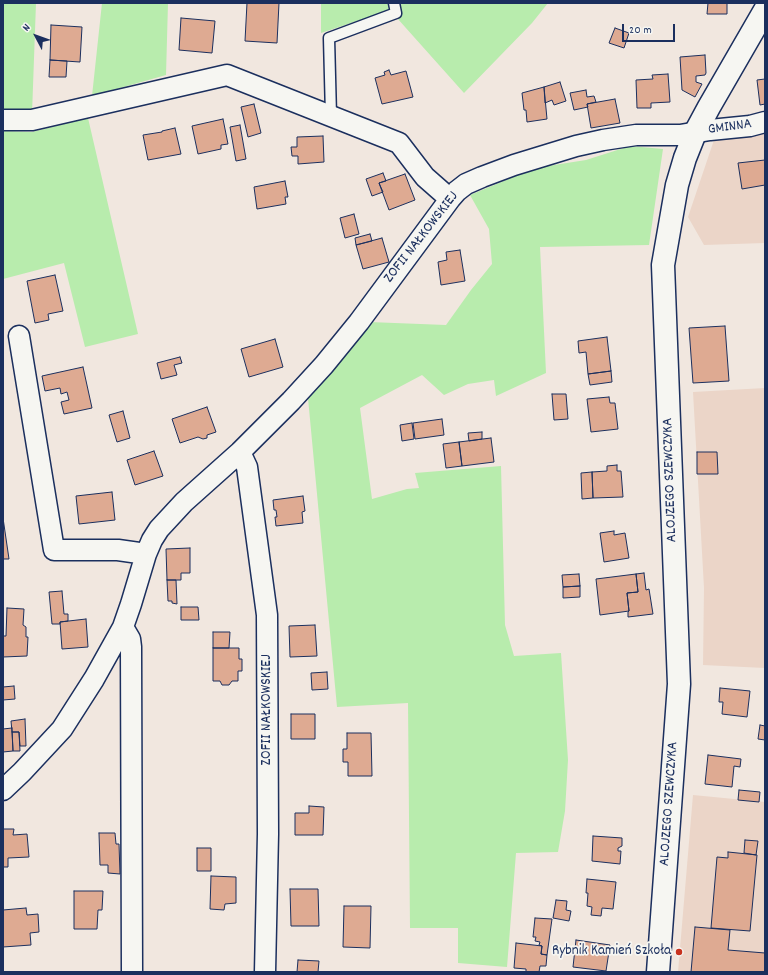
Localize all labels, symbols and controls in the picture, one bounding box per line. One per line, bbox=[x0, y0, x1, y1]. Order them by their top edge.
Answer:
north arrow bbox=[16, 16, 56, 56]
scale bar bbox=[624, 16, 677, 42]
text: N bbox=[19, 21, 35, 35]
text: 20 m bbox=[629, 22, 652, 39]
street label: GMINNA bbox=[707, 116, 753, 140]
street label: ZOFII NAŁKOWSKIEJ bbox=[381, 189, 463, 287]
street label: ALOJZEGO SZEWCZYKA bbox=[660, 417, 682, 543]
street label: ZOFII NAŁKOWSKIEJ bbox=[259, 654, 277, 766]
street label: ALOJZEGO SZEWCZYKA bbox=[657, 741, 683, 867]
place label: Rybnik Kamień Szkoła bbox=[552, 943, 671, 961]
marker: Rybnik Kamień Szkoła bbox=[674, 947, 684, 957]

